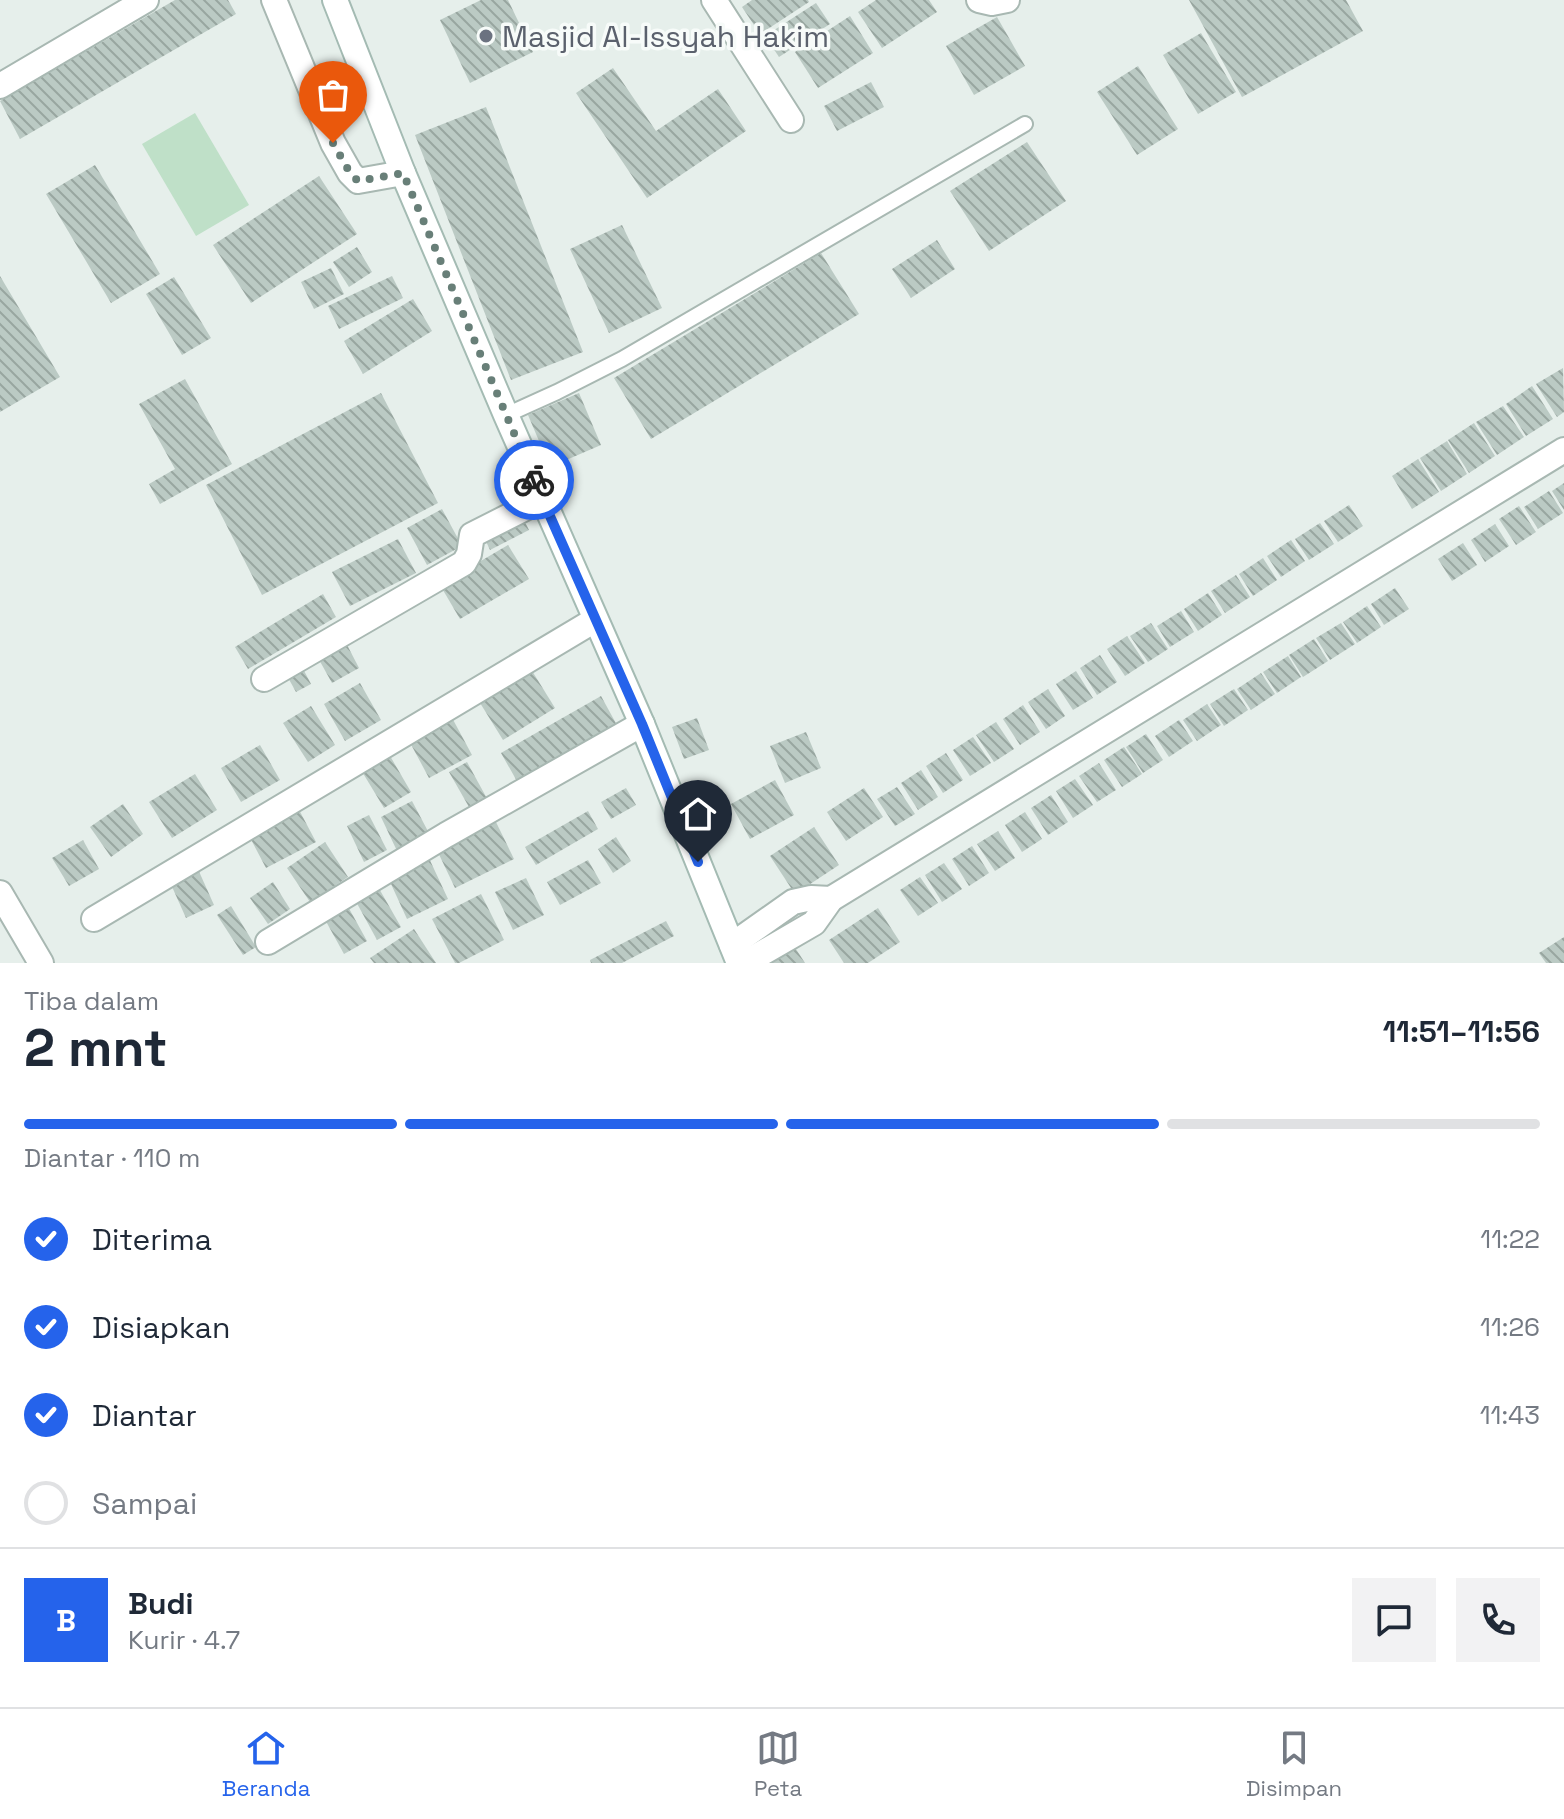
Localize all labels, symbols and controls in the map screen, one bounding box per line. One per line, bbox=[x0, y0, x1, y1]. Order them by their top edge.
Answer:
place label: Masjid Al-Issyah Hakim bbox=[502, 17, 829, 56]
marker: Masjid Al-Issyah Hakim bbox=[477, 27, 495, 45]
pin bbox=[299, 61, 367, 143]
icon: bag bbox=[311, 73, 355, 117]
courier bbox=[494, 440, 574, 520]
icon: bike bbox=[512, 458, 556, 502]
pin bbox=[664, 780, 732, 862]
icon: home bbox=[676, 792, 720, 836]
text: Tiba dalam bbox=[24, 984, 159, 1018]
text: 11:51–11:56 bbox=[1383, 1012, 1540, 1051]
text: 2 mnt bbox=[24, 1015, 168, 1081]
text: Diantar · 110 m bbox=[24, 1141, 200, 1175]
icon: check bbox=[24, 1217, 68, 1261]
text: Diterima bbox=[92, 1220, 212, 1259]
text: 11:22 bbox=[1480, 1222, 1540, 1256]
icon: check bbox=[24, 1305, 68, 1349]
text: Disiapkan bbox=[92, 1308, 230, 1347]
text: 11:26 bbox=[1480, 1310, 1540, 1344]
icon: check bbox=[24, 1393, 68, 1437]
text: Diantar bbox=[92, 1396, 197, 1435]
text: 11:43 bbox=[1480, 1398, 1540, 1432]
text: Sampai bbox=[92, 1484, 197, 1523]
button: chat bbox=[1352, 1578, 1436, 1662]
button: phone bbox=[1456, 1578, 1540, 1662]
text: Budi bbox=[128, 1584, 194, 1623]
text: B bbox=[56, 1601, 76, 1640]
text: Kurir · 4.7 bbox=[128, 1623, 240, 1657]
tab: Beranda bbox=[222, 1726, 310, 1802]
tab: Peta bbox=[754, 1726, 802, 1802]
tab: Disimpan bbox=[1246, 1726, 1342, 1802]

